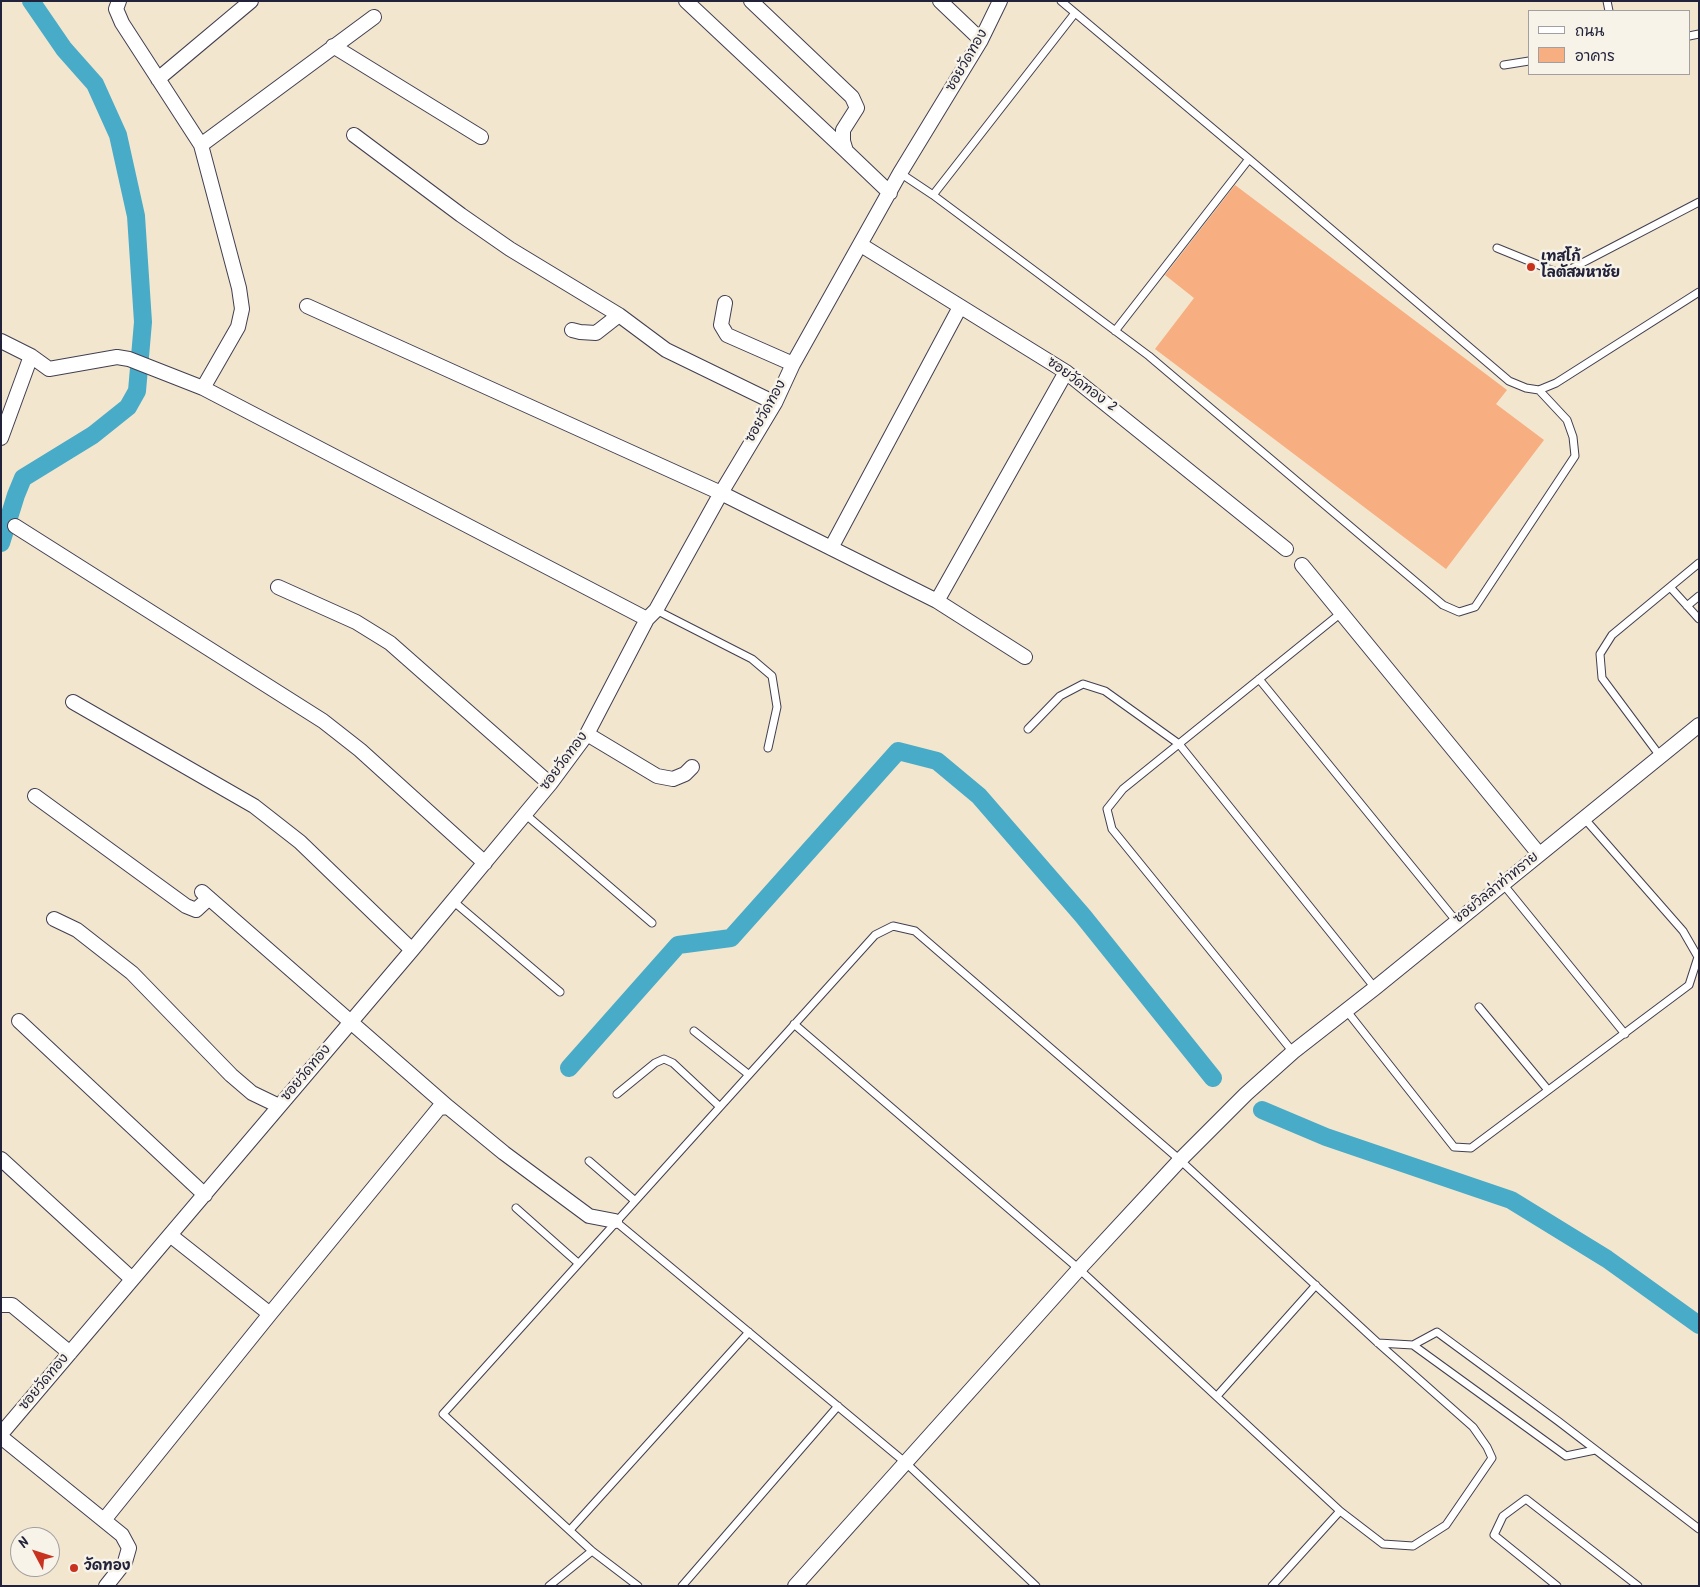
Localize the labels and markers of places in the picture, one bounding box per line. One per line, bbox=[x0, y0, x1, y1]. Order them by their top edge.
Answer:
place label: เทสโก้ โลตัสมหาชัย bbox=[1541, 251, 1620, 284]
marker: เทสโก้ โลตัสมหาชัย bbox=[1525, 261, 1537, 273]
place label: วัดทอง bbox=[84, 1560, 131, 1576]
marker: วัดทอง bbox=[68, 1562, 80, 1574]

